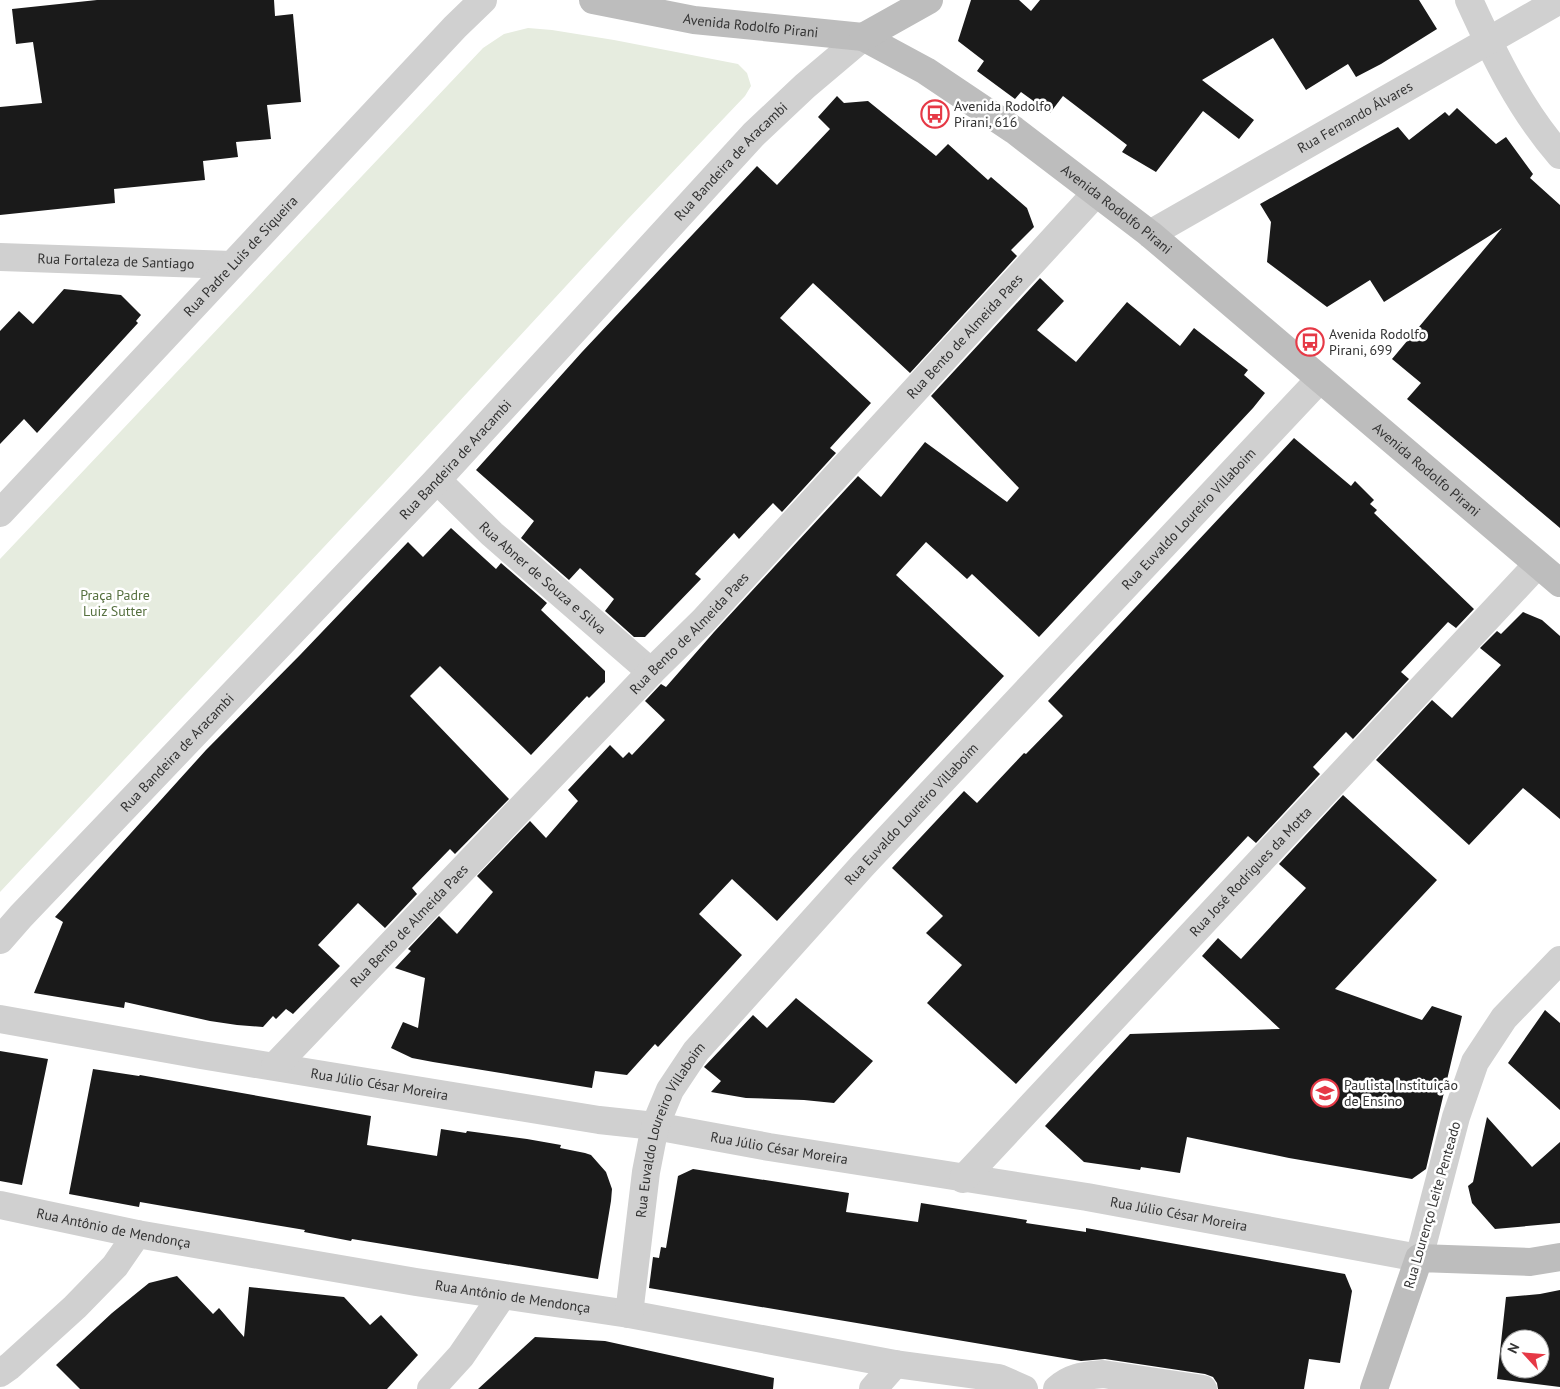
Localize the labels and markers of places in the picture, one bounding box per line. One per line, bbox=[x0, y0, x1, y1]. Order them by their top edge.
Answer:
place label: Avenida Rodolfo Pirani, 616 bbox=[954, 97, 1051, 131]
bus stop icon: Avenida Rodolfo Pirani, 616 bbox=[920, 99, 950, 129]
place label: Avenida Rodolfo Pirani, 699 bbox=[1329, 325, 1426, 359]
bus stop icon: Avenida Rodolfo Pirani, 699 bbox=[1295, 327, 1325, 357]
place label: Paulista Instituição de Ensino bbox=[1344, 1076, 1458, 1110]
school or university icon: Paulista Instituição de Ensino bbox=[1310, 1078, 1340, 1108]

